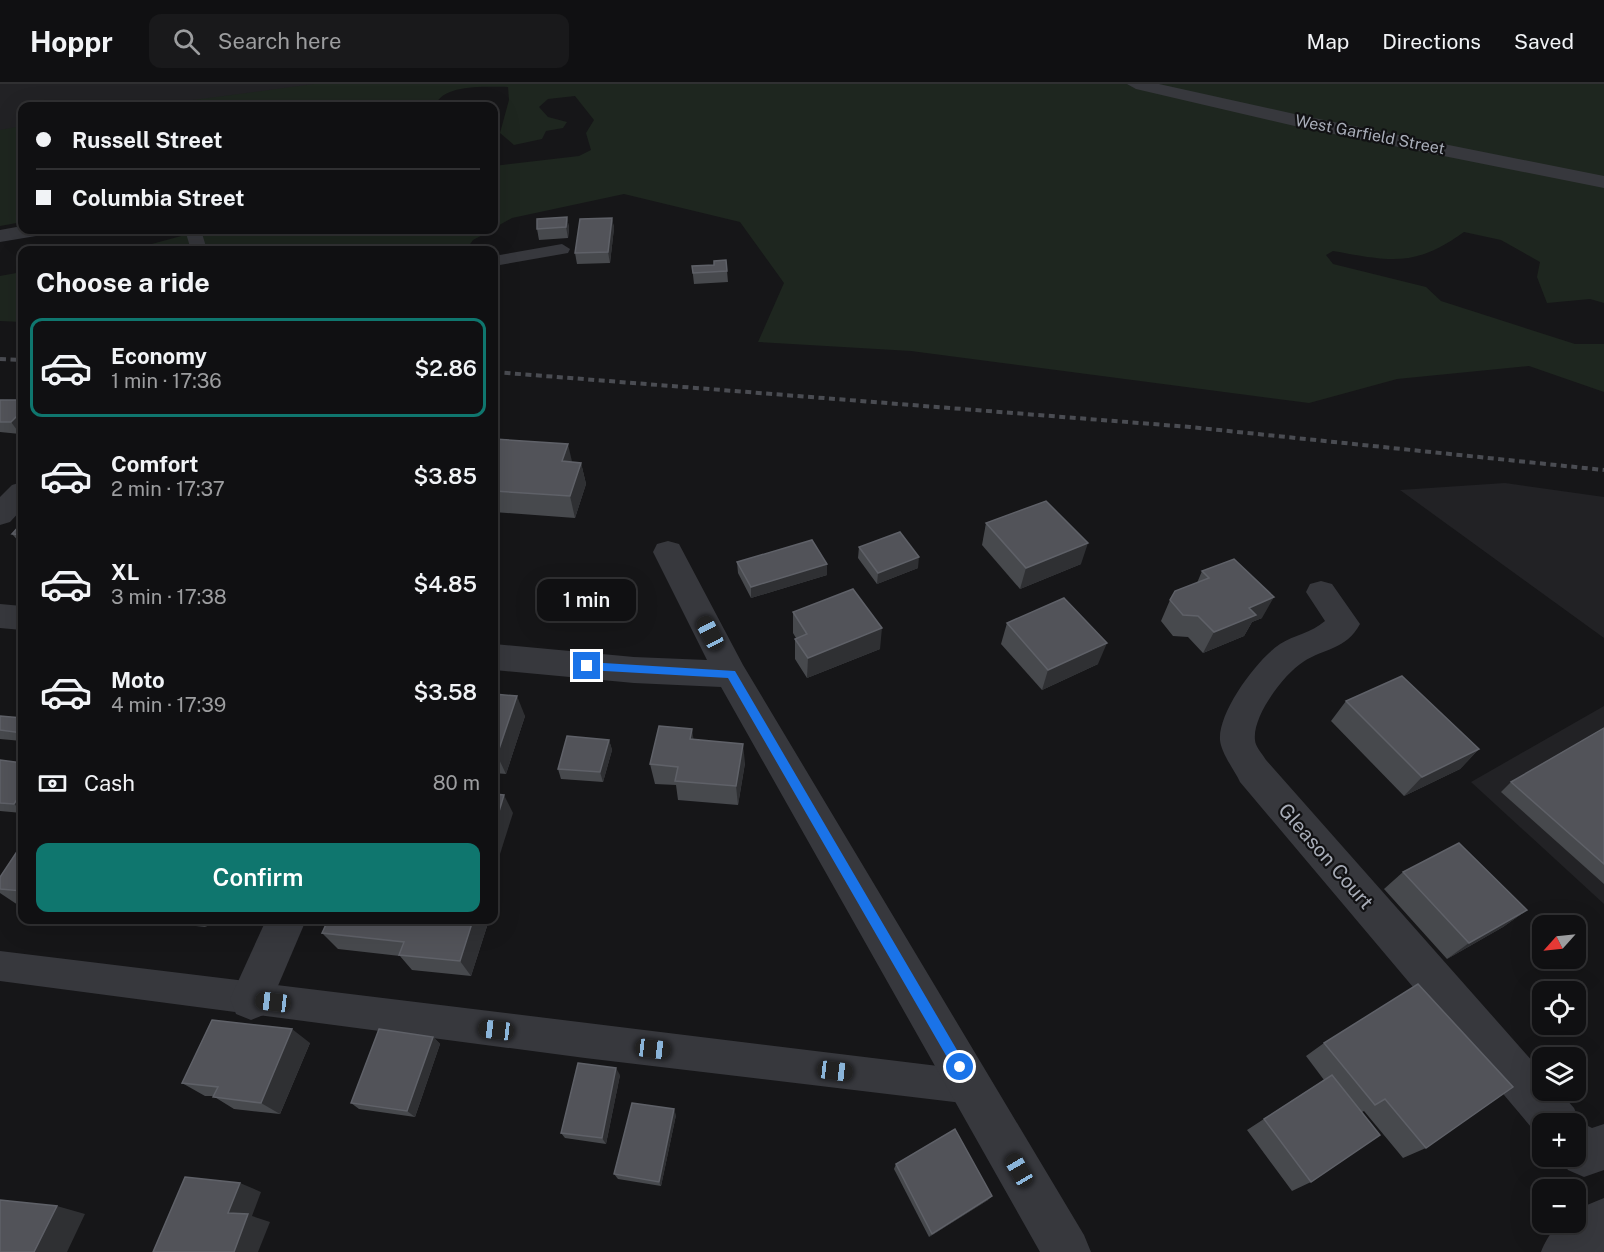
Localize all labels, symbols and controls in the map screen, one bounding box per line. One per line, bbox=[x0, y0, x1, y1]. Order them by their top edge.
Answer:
search box bbox=[149, 14, 569, 68]
text: Hoppr bbox=[30, 25, 113, 58]
icon: search bbox=[170, 25, 203, 58]
text: Search here bbox=[218, 28, 341, 54]
text: Map bbox=[1307, 29, 1349, 54]
text: Directions bbox=[1382, 29, 1481, 54]
text: Saved bbox=[1514, 29, 1574, 54]
street label: West Garfield Street bbox=[1293, 111, 1446, 158]
text: Russell Street bbox=[72, 127, 222, 153]
text: Columbia Street bbox=[72, 185, 244, 211]
text: Choose a ride bbox=[36, 266, 210, 298]
icon: car bbox=[39, 341, 93, 395]
text: Economy bbox=[111, 343, 207, 369]
text: $2.86 bbox=[415, 355, 477, 381]
text: 1 min · 17:36 bbox=[111, 369, 222, 393]
icon: car bbox=[39, 449, 93, 503]
text: Comfort bbox=[111, 451, 198, 477]
text: $3.85 bbox=[413, 463, 477, 489]
text: 2 min · 17:37 bbox=[111, 477, 225, 501]
icon: car bbox=[39, 557, 93, 611]
text: XL bbox=[111, 559, 139, 585]
text: $4.85 bbox=[414, 571, 477, 597]
callout: 1 min bbox=[538, 579, 636, 621]
text: 3 min · 17:38 bbox=[111, 585, 227, 609]
text: 1 min bbox=[563, 588, 610, 612]
car bbox=[694, 613, 726, 653]
route end bbox=[573, 652, 600, 679]
icon: car bbox=[39, 665, 93, 719]
text: Moto bbox=[111, 667, 165, 693]
text: $3.58 bbox=[413, 679, 477, 705]
text: 4 min · 17:39 bbox=[111, 693, 226, 717]
icon: cash bbox=[36, 767, 69, 800]
text: Cash bbox=[84, 770, 135, 796]
text: 80 m bbox=[433, 771, 480, 795]
street label: Gleason Court bbox=[1274, 798, 1378, 914]
button: Confirm bbox=[36, 843, 480, 912]
north arrow bbox=[1532, 915, 1586, 969]
map controls bbox=[1532, 915, 1586, 1233]
button: locate bbox=[1532, 981, 1586, 1035]
car bbox=[254, 991, 292, 1013]
car bbox=[477, 1019, 515, 1041]
car bbox=[634, 1038, 672, 1060]
button: layers bbox=[1532, 1047, 1586, 1101]
route start bbox=[946, 1053, 973, 1080]
car bbox=[816, 1060, 854, 1082]
button: + bbox=[1532, 1113, 1586, 1167]
car bbox=[1002, 1150, 1036, 1190]
button: − bbox=[1532, 1179, 1586, 1233]

